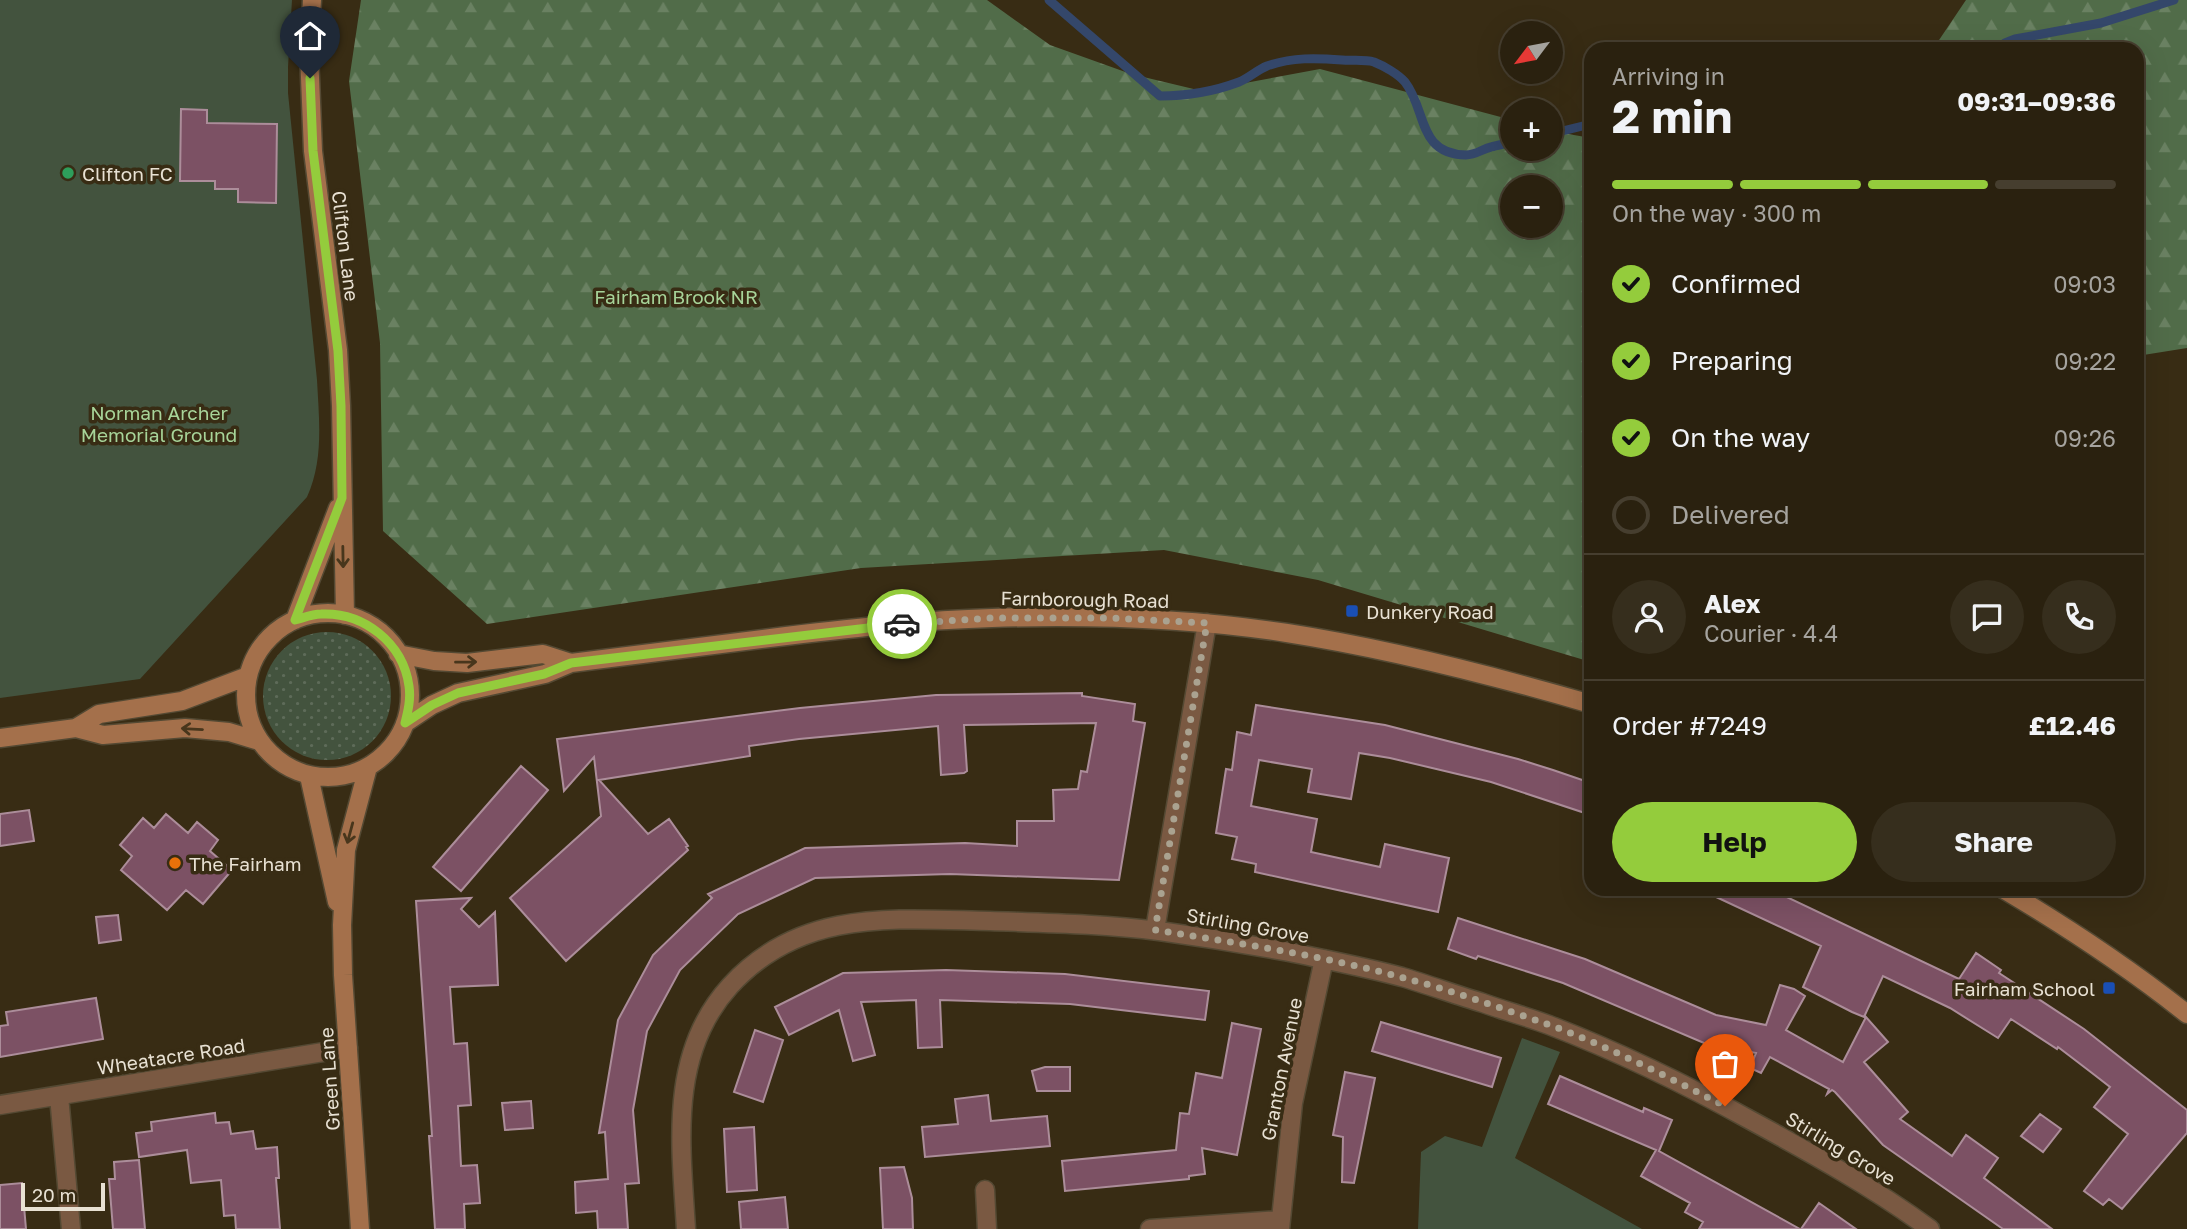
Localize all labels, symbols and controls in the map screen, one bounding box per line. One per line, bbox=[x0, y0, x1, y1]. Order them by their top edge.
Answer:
pin bbox=[280, 6, 340, 78]
icon: home bbox=[291, 17, 329, 55]
north arrow bbox=[1500, 21, 1563, 84]
map controls bbox=[1500, 21, 1563, 238]
text: Arriving in bbox=[1612, 62, 1725, 90]
text: 09:31–09:36 bbox=[1957, 86, 2116, 117]
text: 2 min bbox=[1612, 88, 1732, 143]
button: + bbox=[1500, 98, 1563, 161]
place label: Clifton FC bbox=[82, 162, 173, 185]
marker: Clifton FC bbox=[60, 165, 76, 181]
button: − bbox=[1500, 175, 1563, 238]
street label: Clifton Lane bbox=[328, 189, 364, 303]
text: On the way · 300 m bbox=[1612, 199, 1821, 227]
icon: check bbox=[1612, 265, 1650, 303]
text: Confirmed bbox=[1671, 268, 1801, 299]
text: 09:03 bbox=[2053, 270, 2116, 298]
park label: Fairham Brook NR bbox=[594, 285, 758, 308]
icon: check bbox=[1612, 342, 1650, 380]
text: Preparing bbox=[1671, 345, 1793, 376]
text: 09:22 bbox=[2054, 347, 2116, 375]
park label: Norman Archer Memorial Ground bbox=[81, 401, 237, 446]
icon: check bbox=[1612, 419, 1650, 457]
text: On the way bbox=[1671, 422, 1810, 453]
text: 09:26 bbox=[2054, 424, 2116, 452]
text: Delivered bbox=[1671, 499, 1790, 530]
one-way arrow bbox=[336, 545, 350, 568]
button: person bbox=[1612, 580, 1686, 654]
button: chat bbox=[1950, 580, 2024, 654]
button: phone bbox=[2042, 580, 2116, 654]
street label: Farnborough Road bbox=[1000, 586, 1170, 612]
text: Alex bbox=[1704, 588, 1761, 619]
courier bbox=[867, 589, 937, 659]
place label: Dunkery Road bbox=[1366, 600, 1494, 623]
marker: Dunkery Road bbox=[1344, 603, 1360, 619]
icon: car bbox=[883, 605, 921, 643]
text: Courier · 4.4 bbox=[1704, 619, 1838, 647]
one-way arrow bbox=[454, 655, 477, 668]
text: Order #7249 bbox=[1612, 710, 1767, 741]
text: £12.46 bbox=[2029, 710, 2116, 741]
one-way arrow bbox=[181, 722, 204, 735]
button: Help bbox=[1612, 802, 1857, 882]
button: Share bbox=[1871, 802, 2116, 882]
one-way arrow bbox=[343, 821, 356, 844]
place label: The Fairham bbox=[189, 852, 302, 875]
marker: The Fairham bbox=[167, 855, 183, 871]
street label: Stirling Grove bbox=[1185, 903, 1311, 947]
place label: Fairham School bbox=[1954, 977, 2095, 1000]
marker: Fairham School bbox=[2101, 980, 2117, 996]
street label: Granton Avenue bbox=[1256, 995, 1306, 1143]
street label: Green Lane bbox=[314, 1027, 344, 1131]
street label: Wheatacre Road bbox=[95, 1033, 247, 1079]
pin bbox=[1695, 1034, 1755, 1106]
icon: bag bbox=[1706, 1045, 1744, 1083]
street label: Stirling Grove bbox=[1782, 1106, 1900, 1190]
scale bar bbox=[21, 1180, 105, 1212]
text: 20 m bbox=[32, 1183, 76, 1206]

